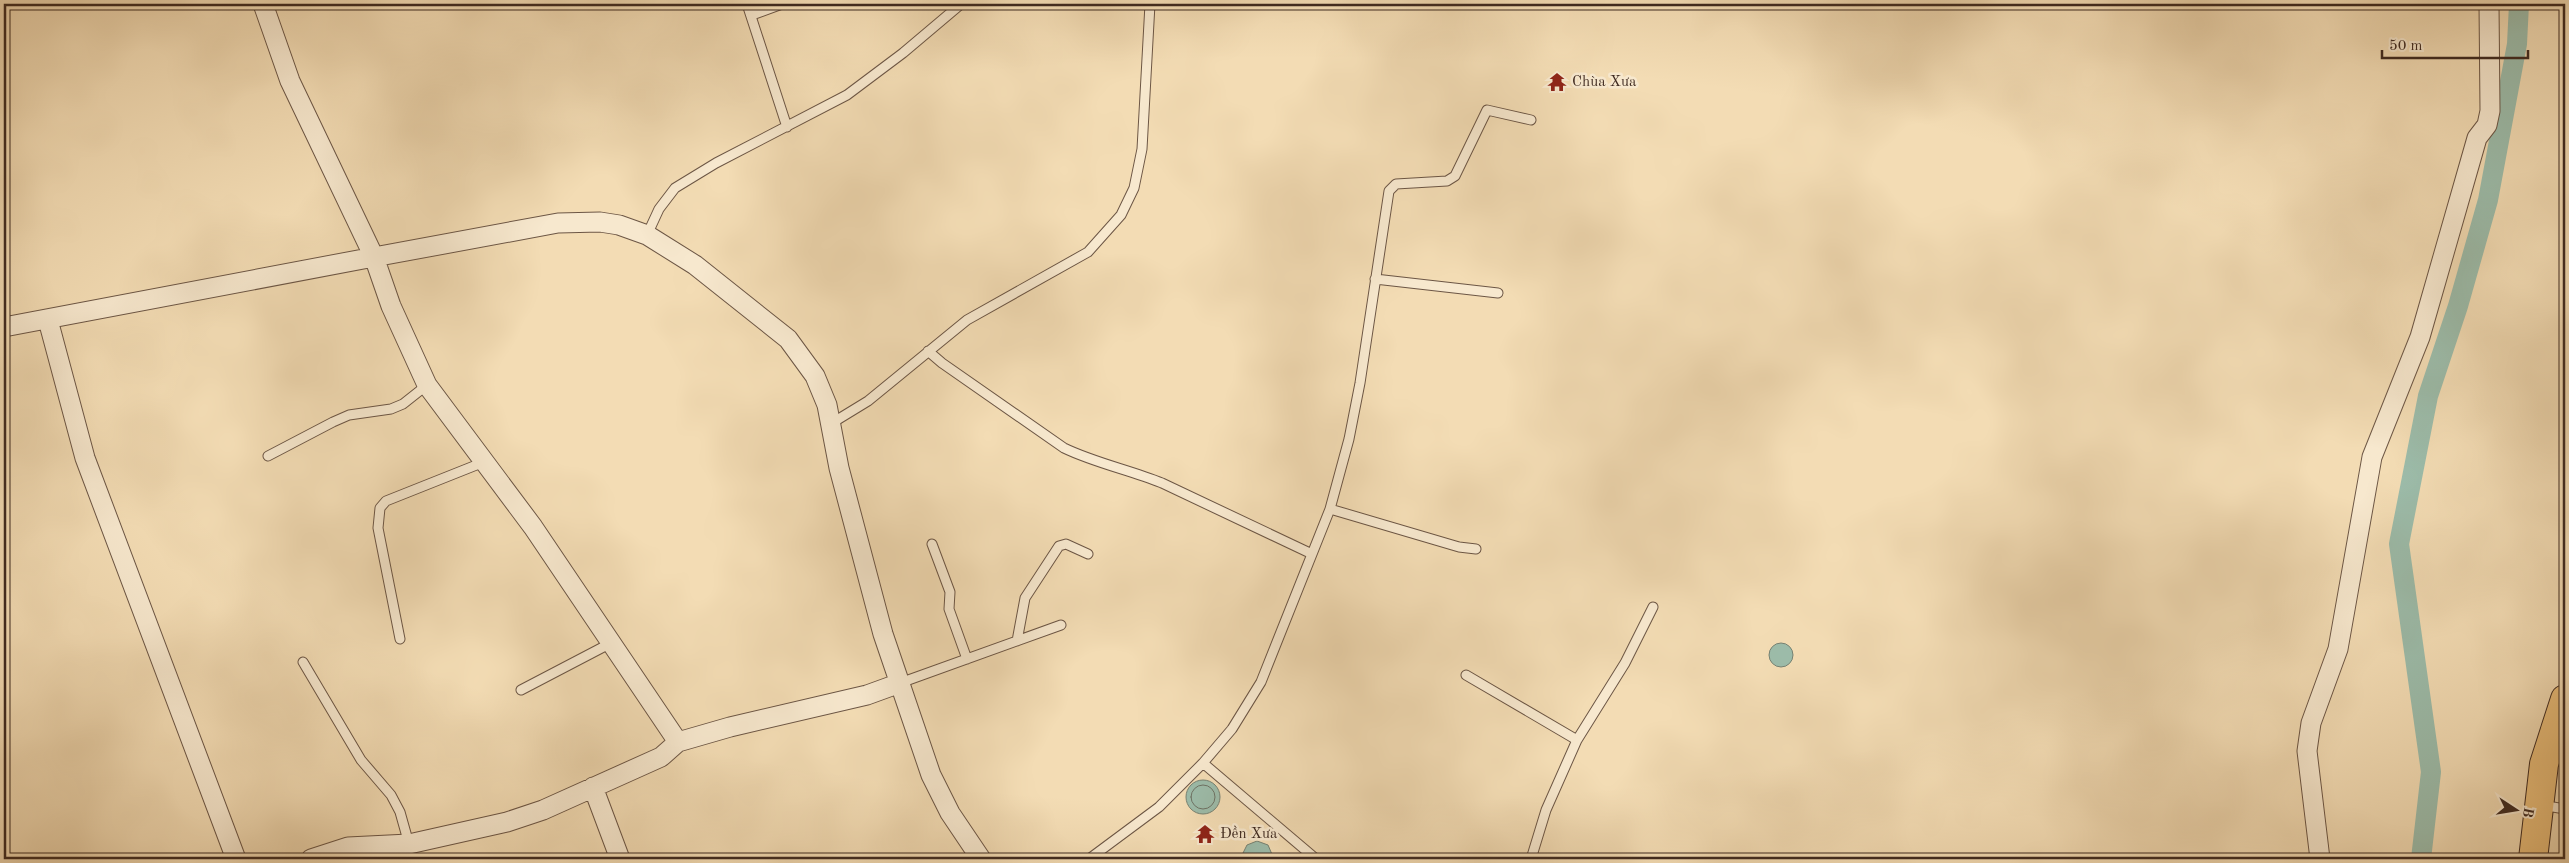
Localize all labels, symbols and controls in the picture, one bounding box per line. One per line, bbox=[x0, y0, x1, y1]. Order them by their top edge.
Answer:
scale bar bbox=[2382, 28, 2528, 60]
text: 50 m bbox=[2389, 39, 2423, 54]
temple icon: Chùa Xưa bbox=[1546, 71, 1568, 93]
place label: Chùa Xưa bbox=[1572, 75, 1637, 90]
north arrow bbox=[2492, 786, 2542, 836]
text: B bbox=[2520, 806, 2536, 819]
temple icon: Đền Xưa bbox=[1194, 823, 1216, 845]
place label: Đền Xưa bbox=[1220, 825, 1278, 842]

